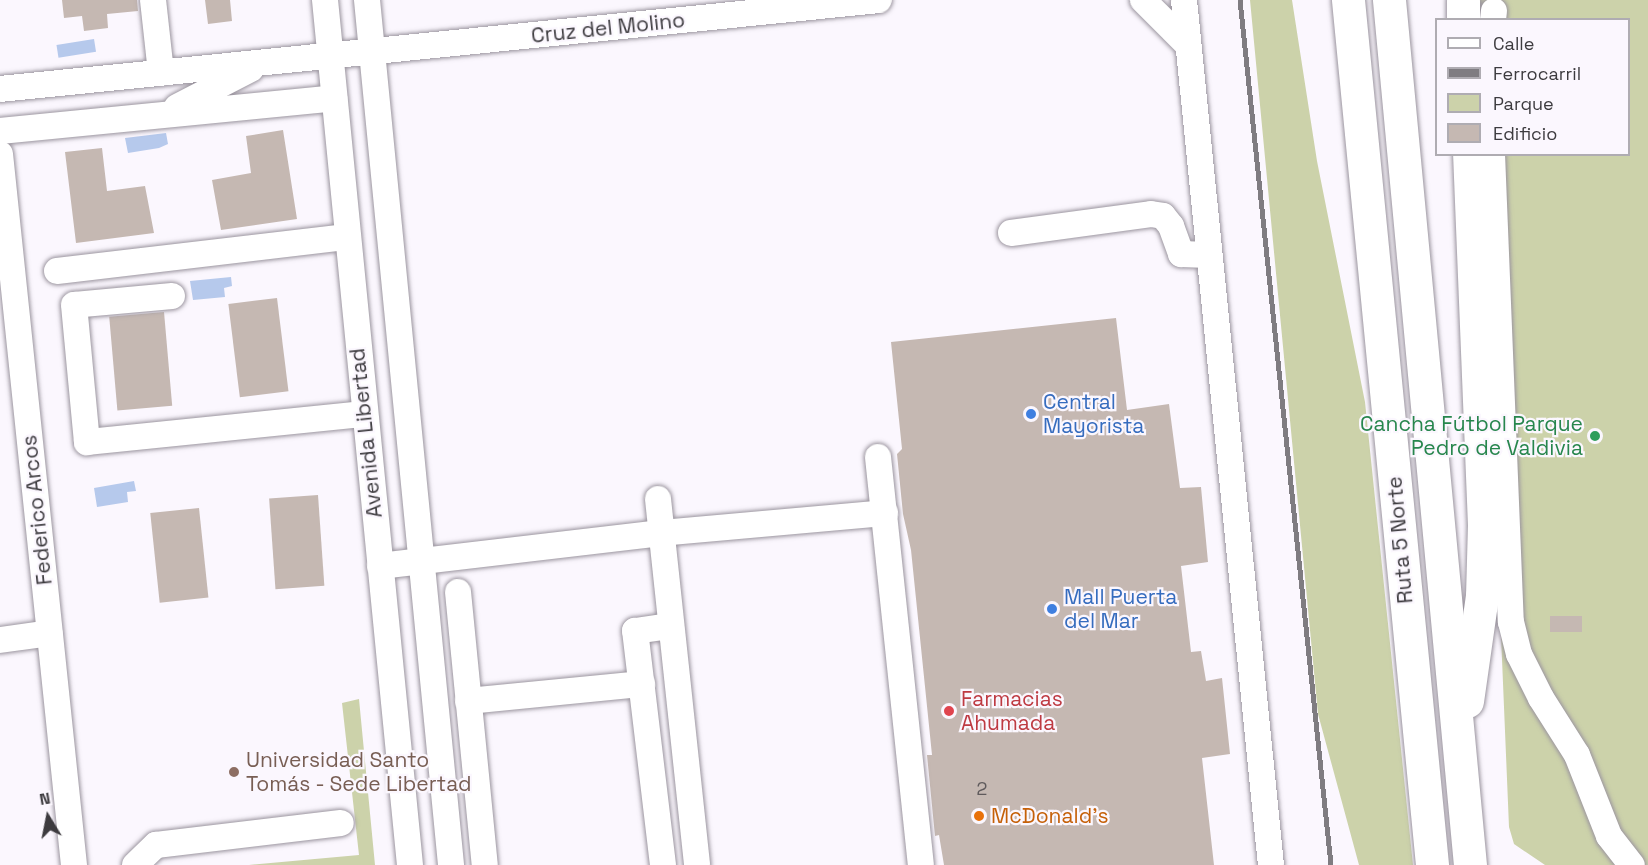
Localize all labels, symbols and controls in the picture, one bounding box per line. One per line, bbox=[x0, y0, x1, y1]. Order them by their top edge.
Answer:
street label: Cruz del Molino bbox=[530, 7, 686, 49]
legend bbox=[1435, 18, 1630, 156]
text: Calle bbox=[1493, 32, 1534, 55]
text: Ferrocarril bbox=[1493, 62, 1581, 85]
text: Parque bbox=[1493, 92, 1554, 115]
text: Edificio bbox=[1493, 122, 1557, 145]
street label: Avenida Libertad bbox=[345, 347, 387, 519]
place label: Central Mayorista bbox=[1043, 389, 1144, 439]
marker: Central Mayorista bbox=[1024, 407, 1038, 421]
place label: Cancha Fútbol Parque Pedro de Valdivia bbox=[1360, 411, 1583, 461]
marker: Cancha Fútbol Parque Pedro de Valdivia bbox=[1588, 429, 1602, 443]
street label: Federico Arcos bbox=[17, 434, 57, 586]
street label: Ruta 5 Norte bbox=[1382, 475, 1418, 605]
place label: Mall Puerta del Mar bbox=[1064, 584, 1177, 634]
marker: Mall Puerta del Mar bbox=[1045, 602, 1059, 616]
place label: Farmacias Ahumada bbox=[961, 686, 1063, 736]
marker: Farmacias Ahumada bbox=[942, 704, 956, 718]
place label: Universidad Santo Tomás - Sede Libertad bbox=[246, 747, 473, 797]
marker: Universidad Santo Tomás - Sede Libertad bbox=[227, 765, 241, 779]
house number: 2 bbox=[977, 778, 987, 800]
north arrow bbox=[18, 787, 78, 847]
text: N bbox=[38, 788, 52, 810]
place label: McDonald's bbox=[991, 803, 1109, 829]
marker: McDonald's bbox=[972, 809, 986, 823]

